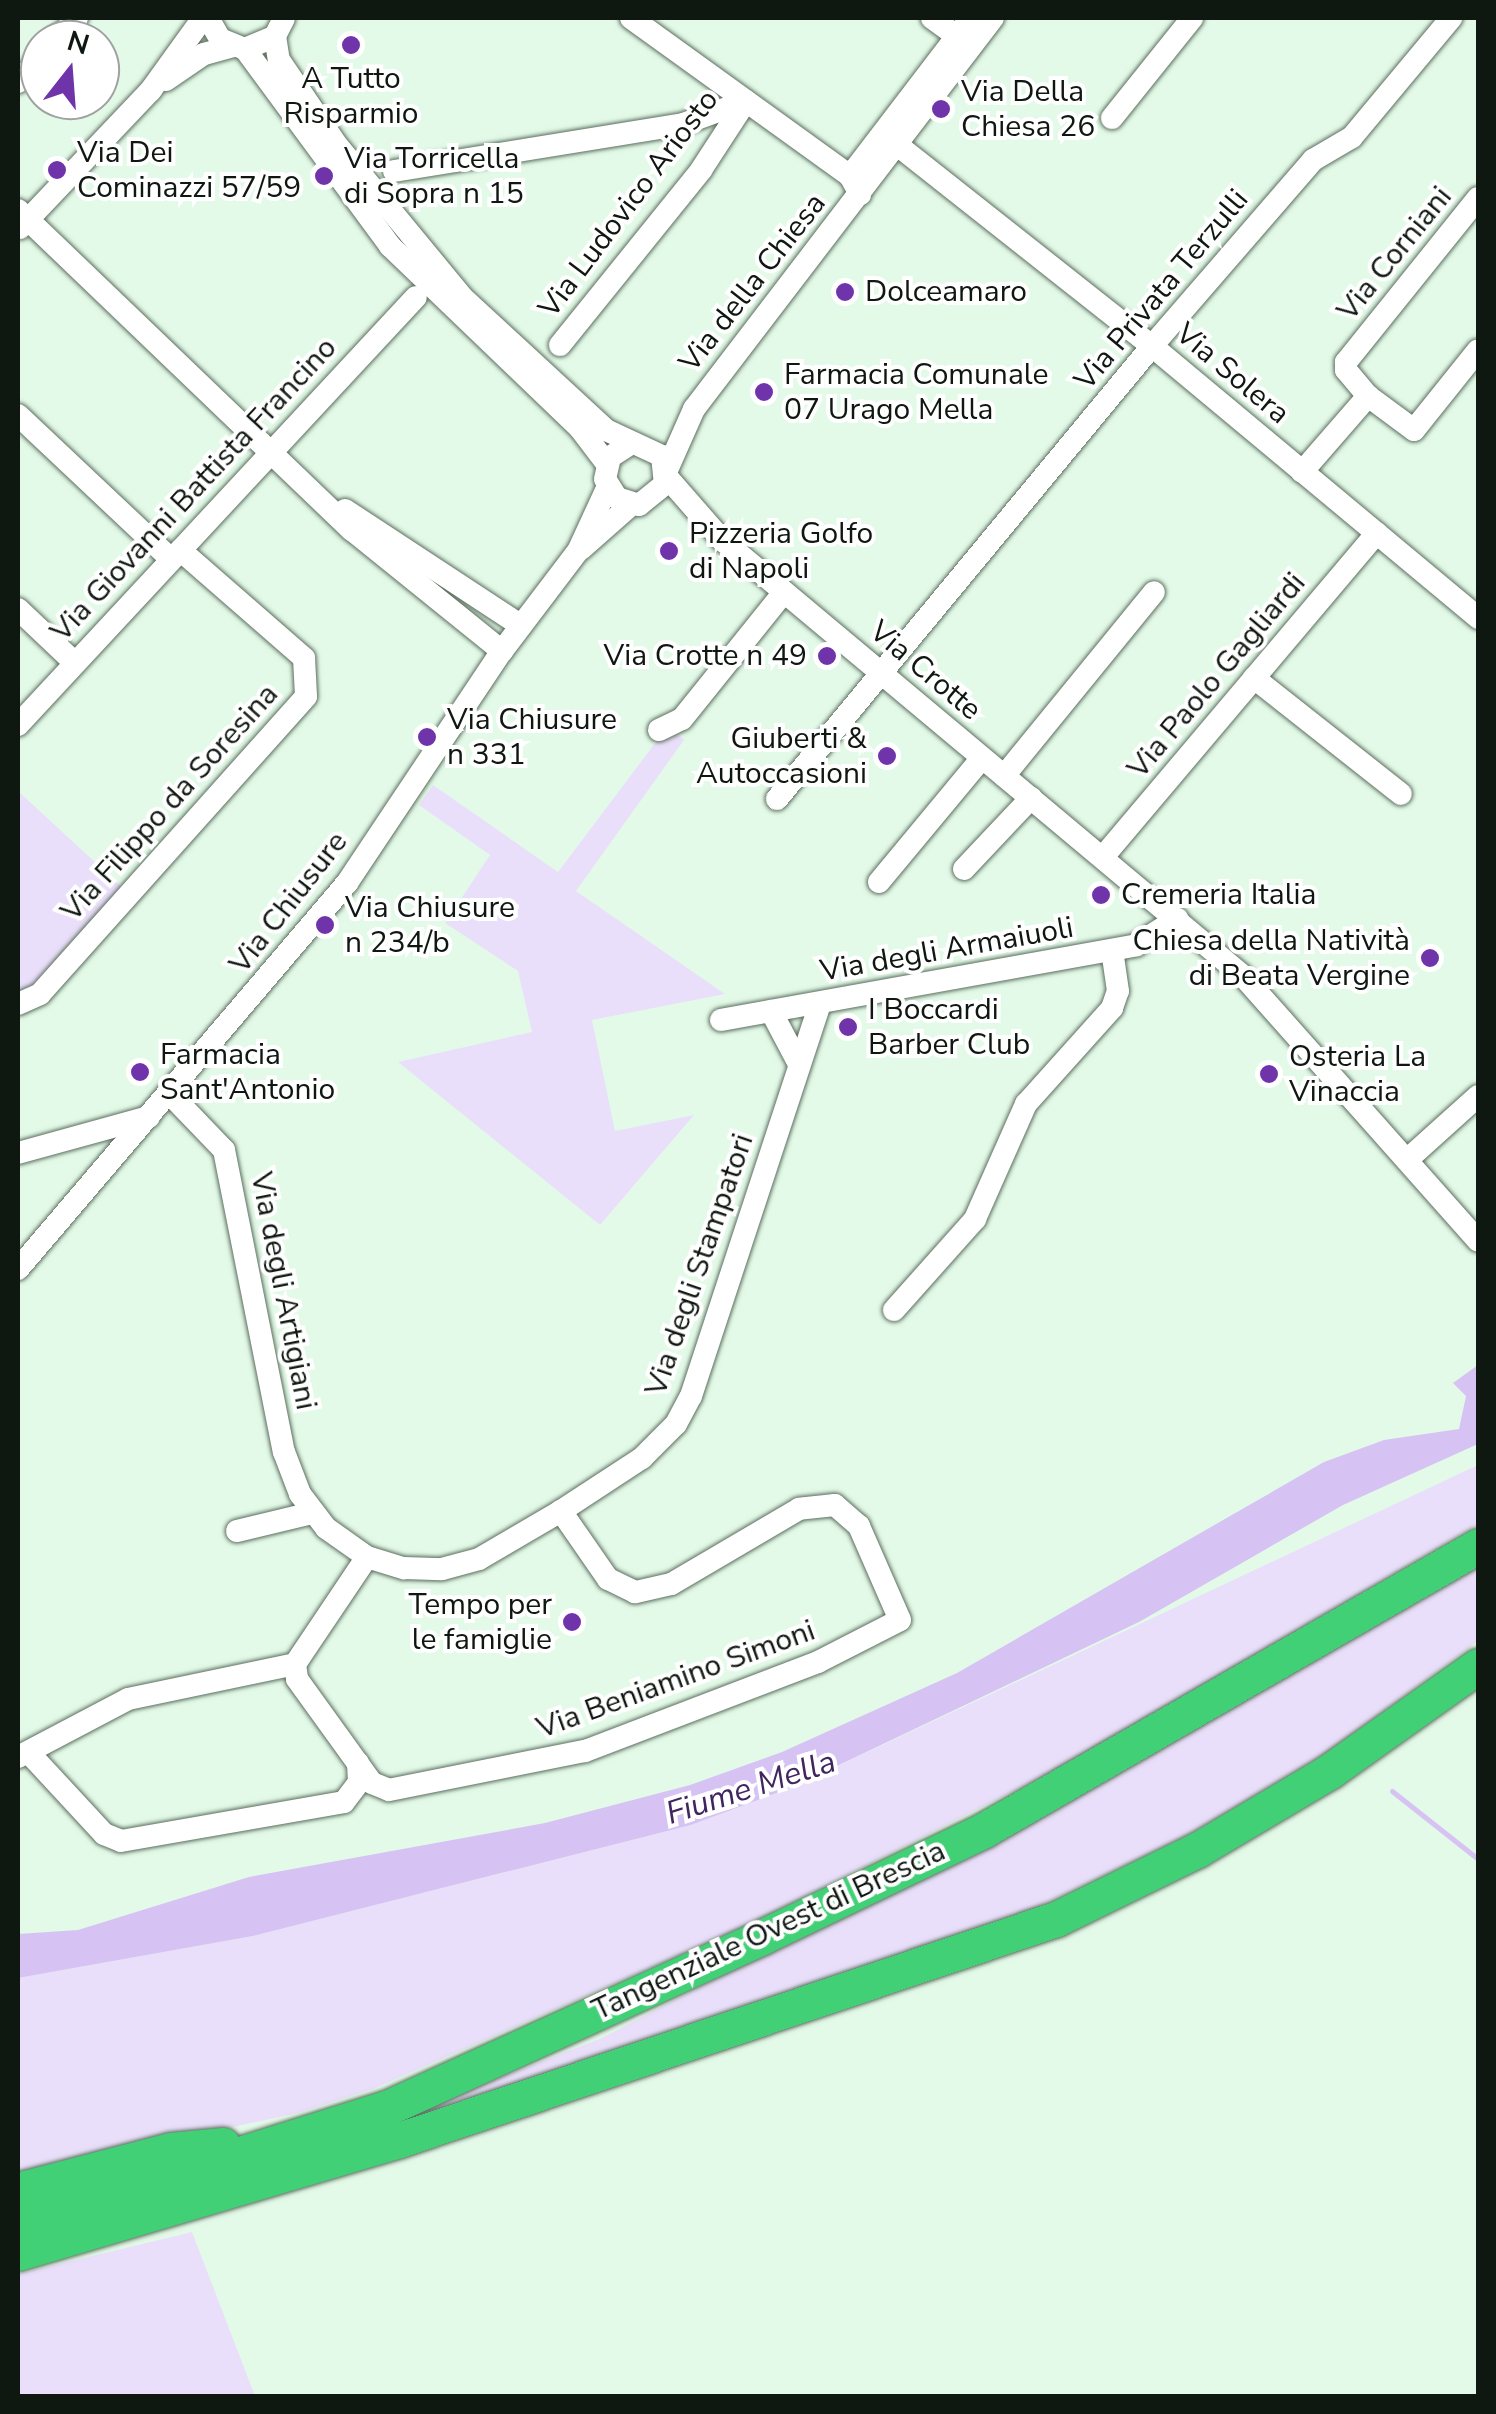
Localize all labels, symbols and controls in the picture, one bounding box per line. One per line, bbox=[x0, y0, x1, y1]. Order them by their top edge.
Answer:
north arrow bbox=[20, 20, 120, 120]
text: N bbox=[63, 22, 94, 64]
marker: A Tutto Risparmio bbox=[340, 34, 362, 56]
place label: A Tutto Risparmio bbox=[284, 61, 418, 132]
place label: Via Della Chiesa 26 bbox=[961, 74, 1095, 144]
street label: Via Ludovico Ariosto bbox=[532, 83, 726, 325]
marker: Via Della Chiesa 26 bbox=[930, 98, 952, 120]
place label: Via Dei Cominazzi 57/59 bbox=[77, 135, 301, 206]
place label: Via Torricella di Sopra n 15 bbox=[344, 141, 524, 212]
marker: Via Dei Cominazzi 57/59 bbox=[46, 159, 68, 181]
marker: Via Torricella di Sopra n 15 bbox=[313, 165, 335, 187]
street label: Via Corniani bbox=[1330, 180, 1460, 328]
street label: Via Privata Terzulli bbox=[1068, 182, 1256, 398]
street label: Via della Chiesa bbox=[672, 187, 834, 379]
place label: Dolceamaro bbox=[865, 274, 1027, 310]
marker: Dolceamaro bbox=[834, 281, 856, 303]
street label: Via Solera bbox=[1168, 316, 1296, 432]
street label: Via Giovanni Battista Francino bbox=[44, 330, 344, 650]
place label: Farmacia Comunale 07 Urago Mella bbox=[784, 357, 1048, 428]
marker: Farmacia Comunale 07 Urago Mella bbox=[753, 381, 775, 403]
place label: Pizzeria Golfo di Napoli bbox=[689, 516, 873, 586]
marker: Pizzeria Golfo di Napoli bbox=[658, 540, 680, 562]
street label: Via Paolo Gagliardi bbox=[1121, 566, 1313, 786]
street label: Via Crotte bbox=[862, 614, 988, 728]
place label: Via Crotte n 49 bbox=[604, 638, 807, 674]
marker: Via Crotte n 49 bbox=[816, 645, 838, 667]
street label: Via Filippo da Soresina bbox=[54, 677, 286, 929]
place label: Via Chiusure n 331 bbox=[447, 702, 617, 772]
place label: Giuberti & Autoccasioni bbox=[696, 721, 867, 792]
marker: Via Chiusure n 331 bbox=[416, 726, 438, 748]
marker: Giuberti & Autoccasioni bbox=[876, 745, 898, 767]
street label: Via Chiusure bbox=[222, 825, 356, 981]
place label: Cremeria Italia bbox=[1121, 877, 1316, 913]
marker: Cremeria Italia bbox=[1090, 884, 1112, 906]
place label: Via Chiusure n 234/b bbox=[345, 890, 515, 960]
street label: Via degli Armaiuoli bbox=[818, 910, 1076, 990]
marker: Via Chiusure n 234/b bbox=[314, 914, 336, 936]
place label: Chiesa della Natività di Beata Vergine bbox=[1133, 923, 1410, 994]
marker: Chiesa della Natività di Beata Vergine bbox=[1419, 947, 1441, 969]
place label: I Boccardi Barber Club bbox=[868, 992, 1030, 1062]
marker: I Boccardi Barber Club bbox=[837, 1016, 859, 1038]
place label: Farmacia Sant'Antonio bbox=[160, 1037, 335, 1108]
place label: Osteria La Vinaccia bbox=[1289, 1039, 1426, 1110]
marker: Farmacia Sant'Antonio bbox=[129, 1061, 151, 1083]
marker: Osteria La Vinaccia bbox=[1258, 1063, 1280, 1085]
street label: Via degli Stampatori bbox=[638, 1129, 762, 1401]
street label: Via degli Artigiani bbox=[242, 1169, 324, 1413]
place label: Tempo per le famiglie bbox=[409, 1587, 552, 1658]
marker: Tempo per le famiglie bbox=[561, 1611, 583, 1633]
street label: Via Beniamino Simoni bbox=[532, 1613, 820, 1747]
water label: Fiume Mella bbox=[661, 1743, 841, 1833]
street label: Tangenziale Ovest di Brescia bbox=[587, 1833, 951, 2029]

